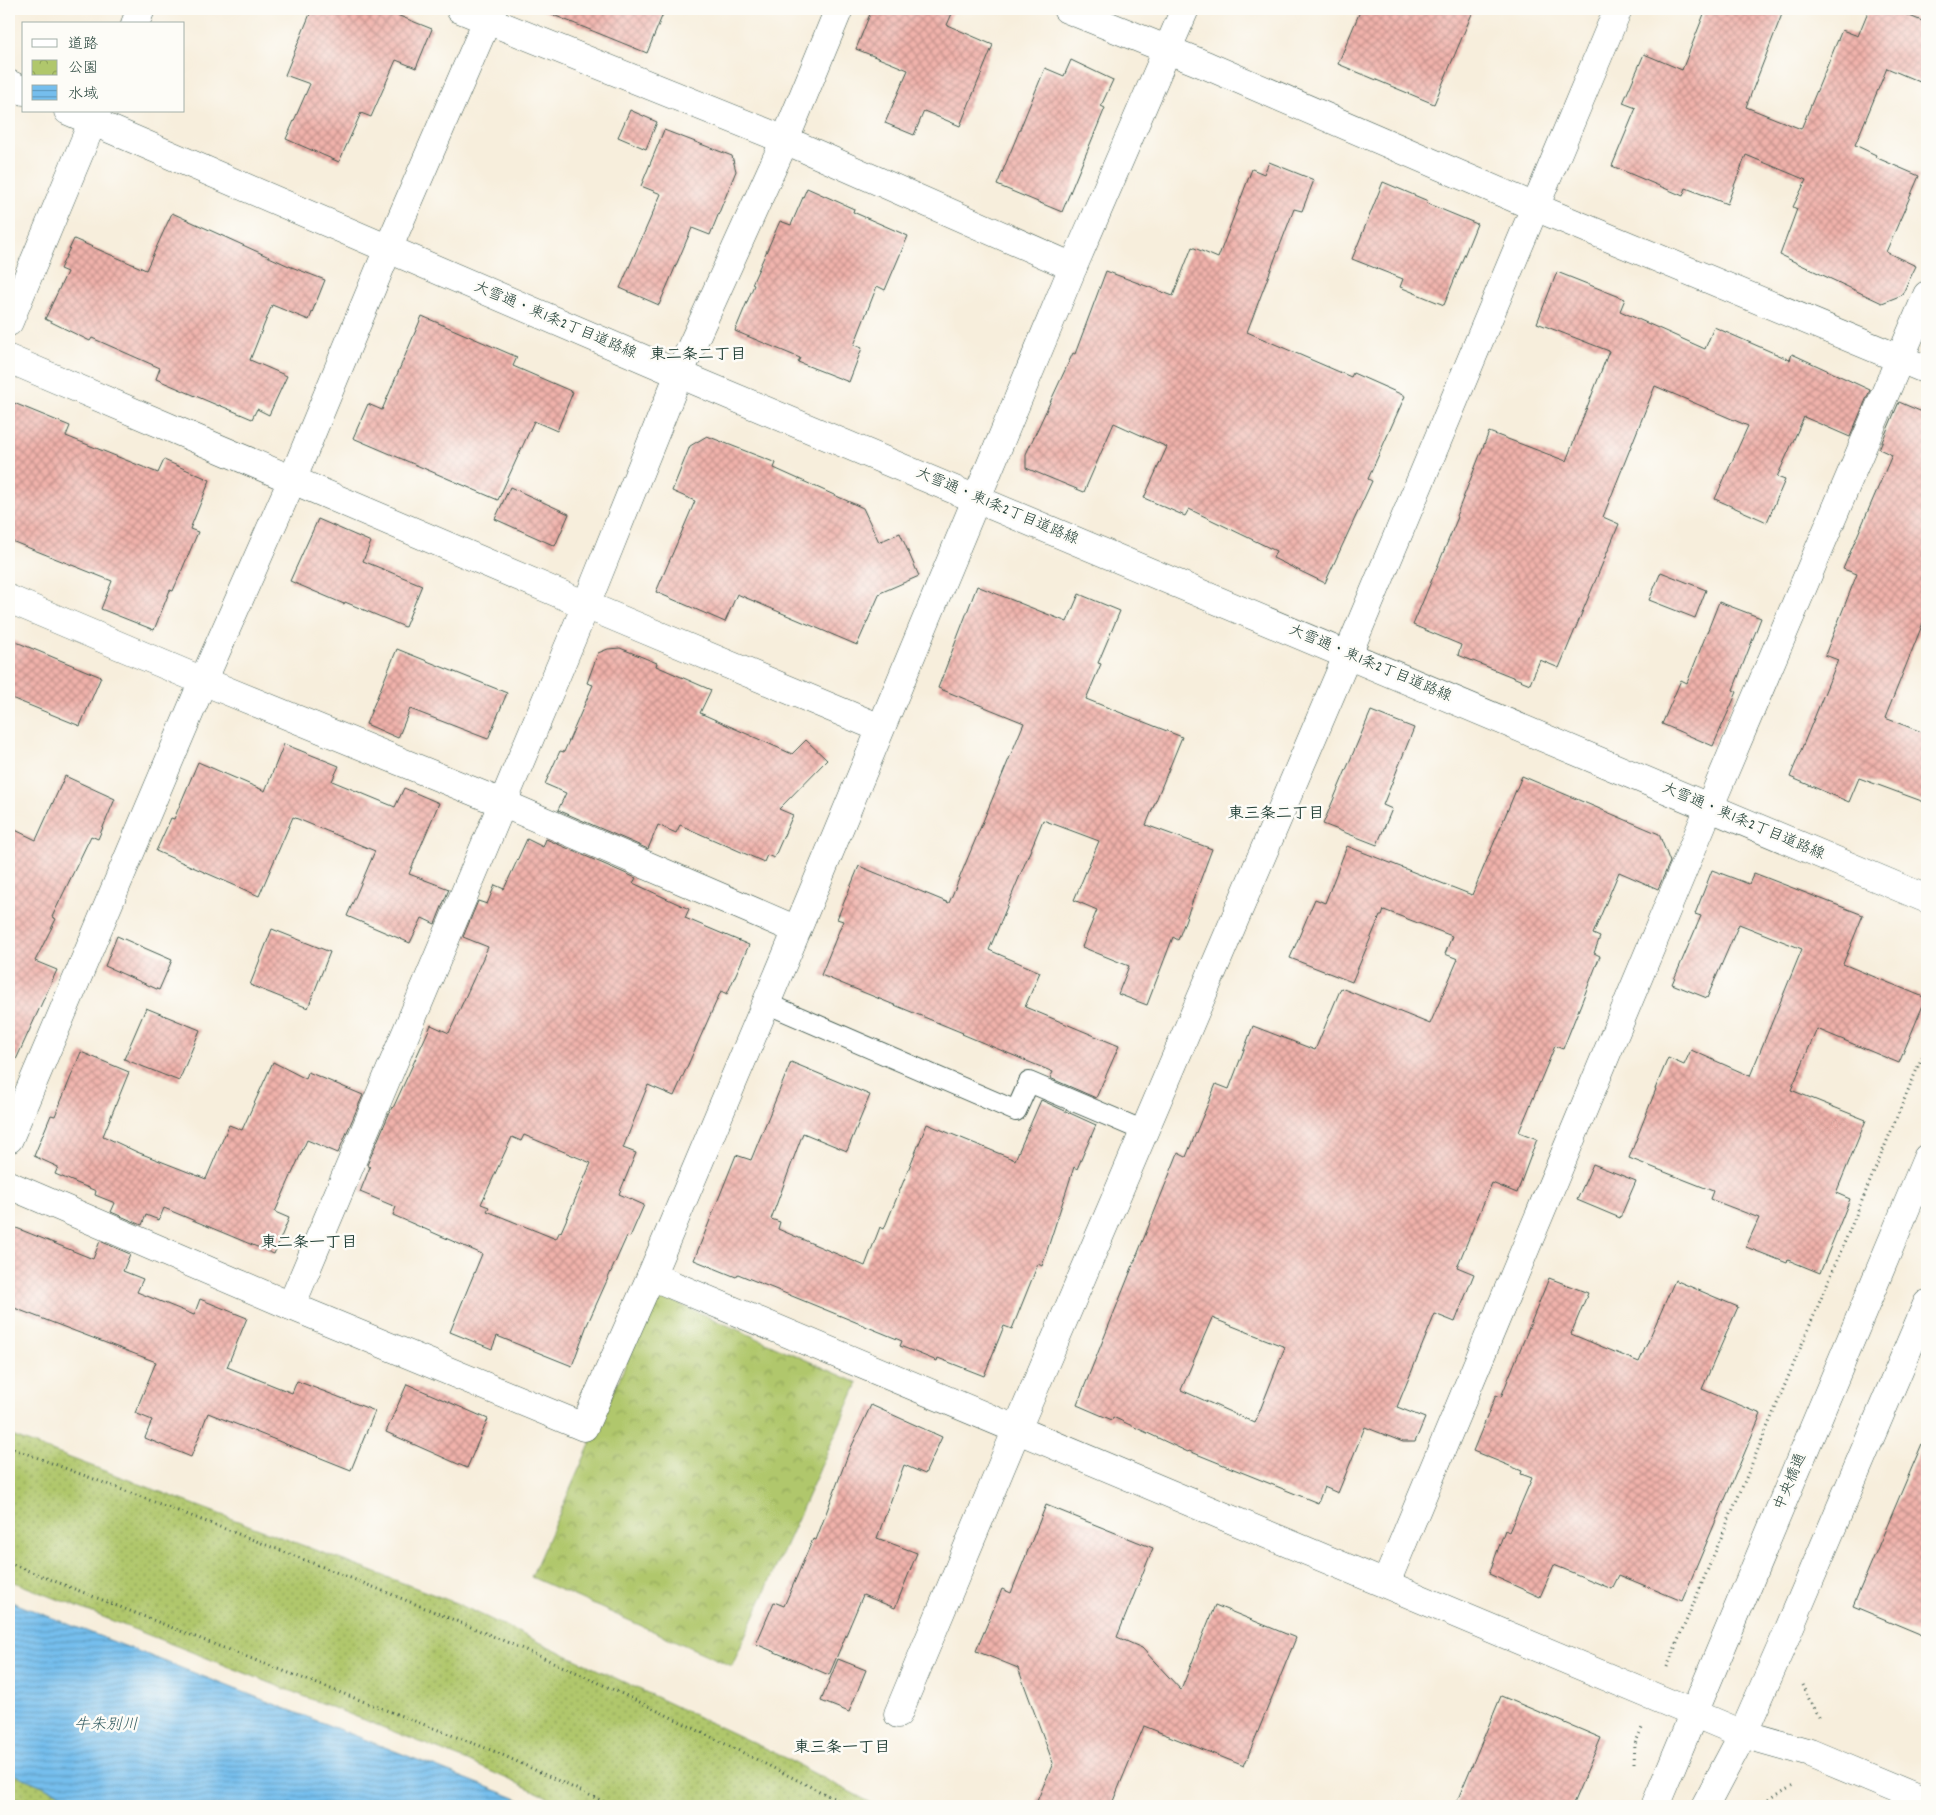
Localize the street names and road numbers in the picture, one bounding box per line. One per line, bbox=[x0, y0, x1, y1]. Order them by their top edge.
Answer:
street label: 大雪通・東1条2丁目道路線 bbox=[470, 277, 640, 365]
street label: 大雪通・東1条2丁目道路線 bbox=[912, 463, 1082, 551]
street label: 大雪通・東1条2丁目道路線 bbox=[1285, 620, 1455, 708]
street label: 大雪通・東1条2丁目道路線 bbox=[1658, 778, 1828, 866]
street label: 中央橋通 bbox=[1769, 1450, 1813, 1514]

